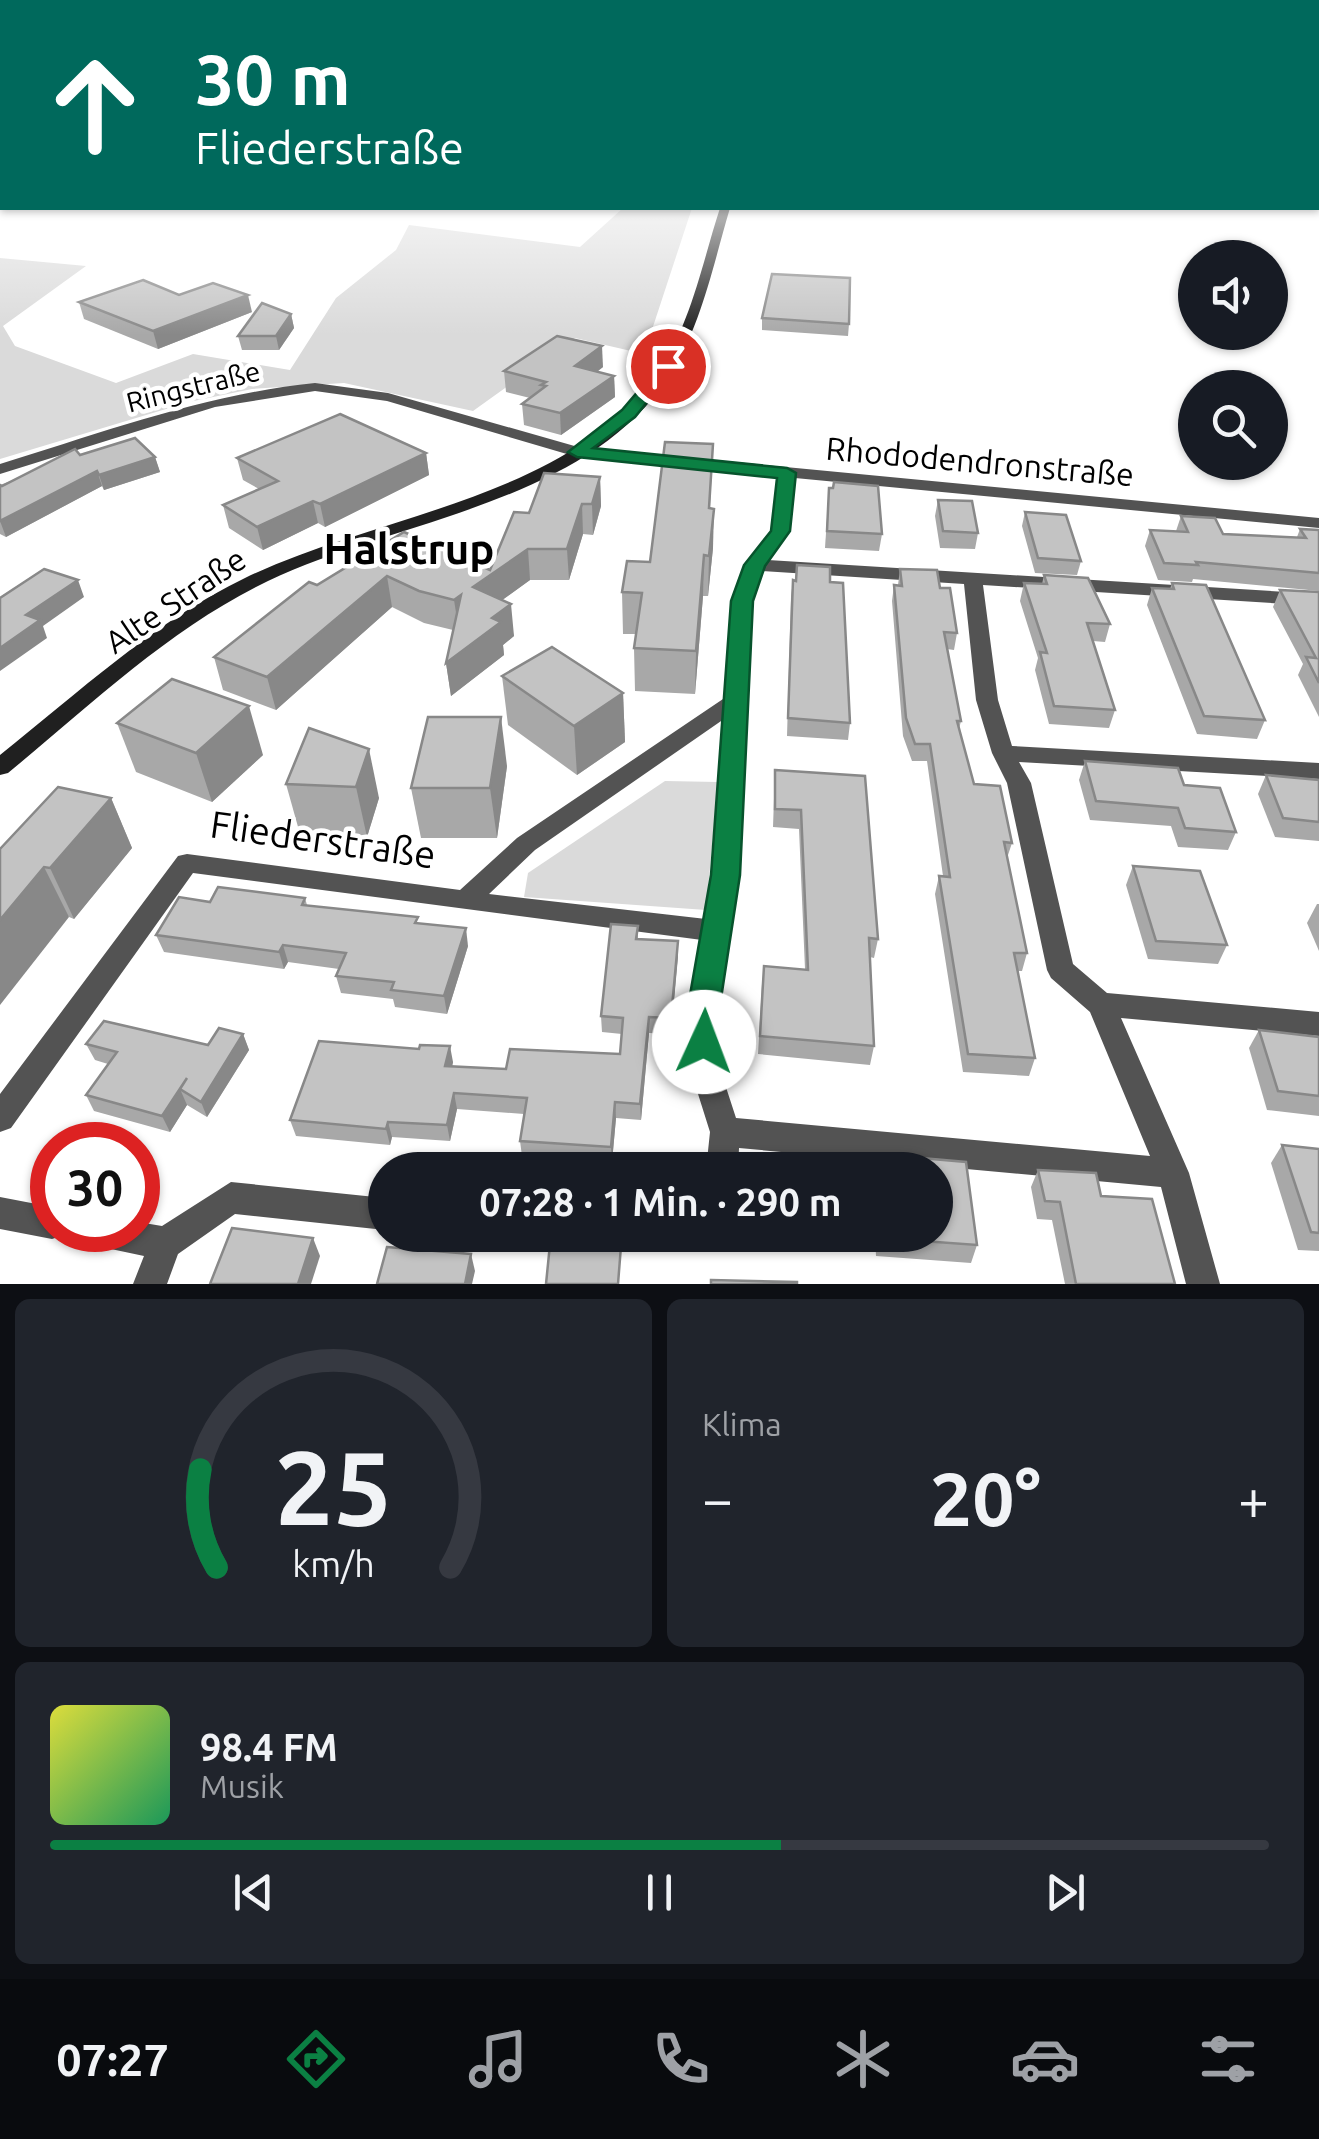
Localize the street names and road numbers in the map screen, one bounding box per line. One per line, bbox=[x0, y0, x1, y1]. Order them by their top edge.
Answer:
street label: Ringstraße bbox=[123, 354, 263, 418]
street label: Rhododendronstraße bbox=[825, 430, 1135, 492]
street label: Alte Straße bbox=[98, 540, 252, 660]
street label: Fliederstraße bbox=[208, 802, 438, 876]

